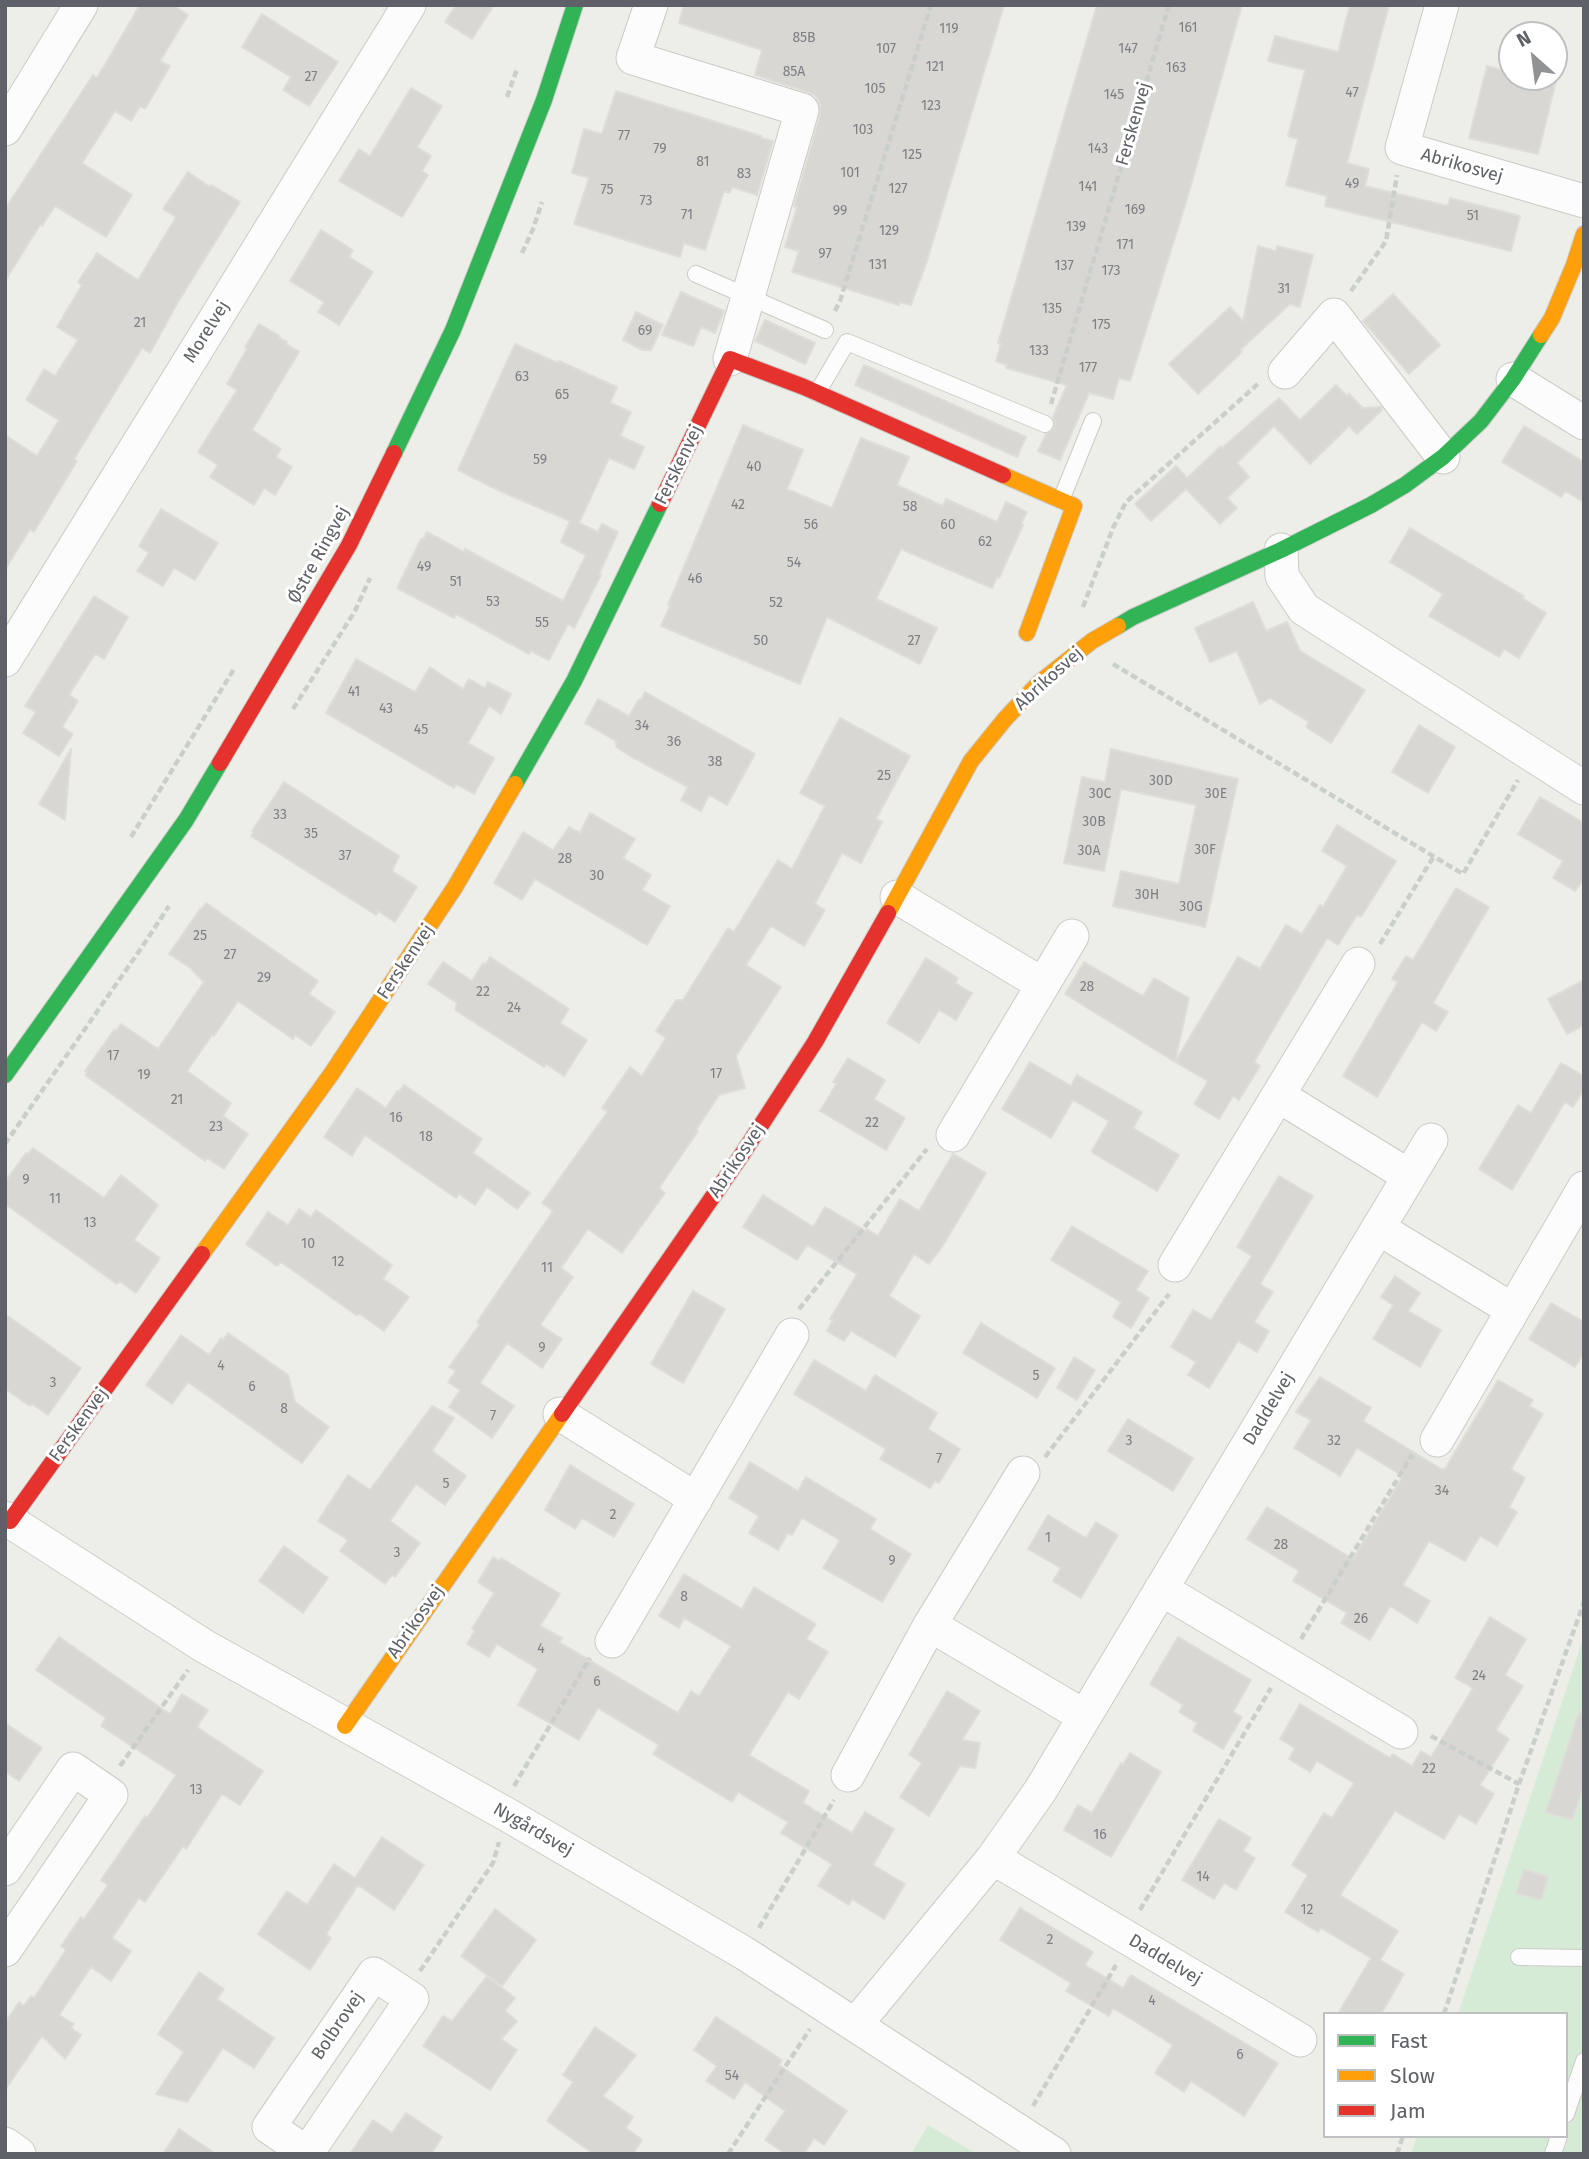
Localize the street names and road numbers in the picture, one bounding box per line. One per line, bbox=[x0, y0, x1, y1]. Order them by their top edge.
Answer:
street label: Ferskenvej bbox=[1112, 80, 1156, 168]
street label: Abrikosvej bbox=[1418, 144, 1506, 188]
street label: Morelvej bbox=[179, 297, 235, 367]
street label: Ferskenvej bbox=[650, 422, 708, 508]
street label: Østre Ringvej bbox=[283, 503, 355, 607]
street label: Abrikosvej bbox=[1010, 643, 1088, 715]
street label: Ferskenvej bbox=[373, 920, 439, 1004]
street label: Abrikosvej bbox=[704, 1120, 770, 1202]
street label: Daddelvej bbox=[1239, 1369, 1299, 1449]
street label: Ferskenvej bbox=[45, 1384, 113, 1466]
street label: Abrikosvej bbox=[383, 1581, 449, 1663]
street label: Nygårdsvej bbox=[489, 1798, 577, 1862]
street label: Daddelvej bbox=[1125, 1930, 1205, 1990]
street label: Bolbrovej bbox=[307, 1988, 369, 2064]

